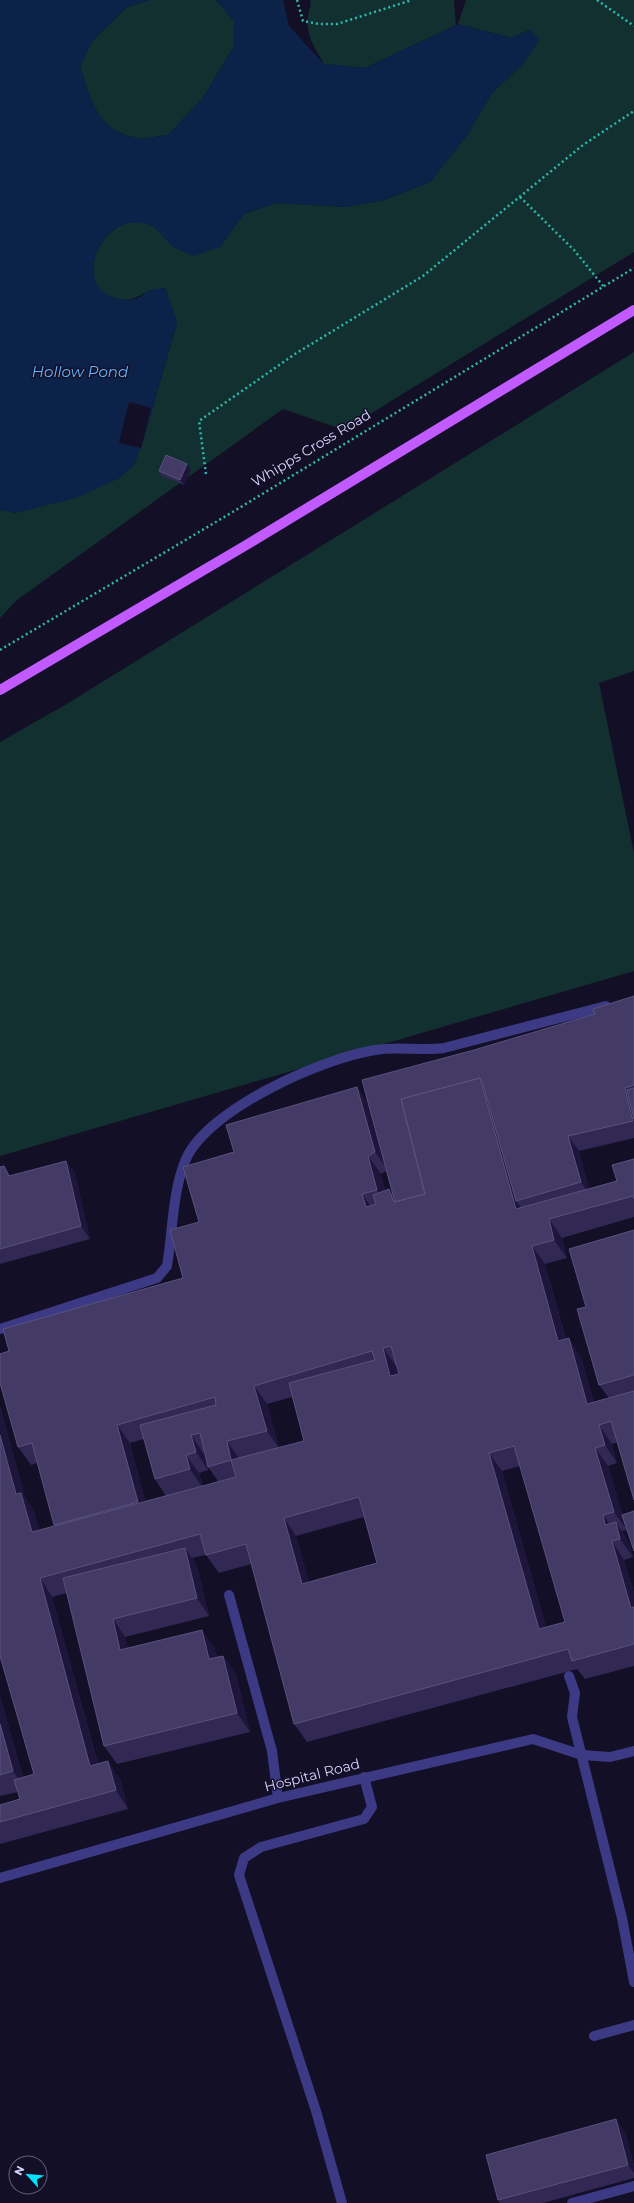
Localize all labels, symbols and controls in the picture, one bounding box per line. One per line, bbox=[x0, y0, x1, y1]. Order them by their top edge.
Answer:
water label: Hollow Pond bbox=[32, 362, 129, 381]
street label: Whipps Cross Road bbox=[248, 405, 374, 491]
street label: Hospital Road bbox=[262, 1754, 362, 1796]
north arrow bbox=[8, 2155, 48, 2195]
text: N bbox=[11, 2163, 27, 2178]

